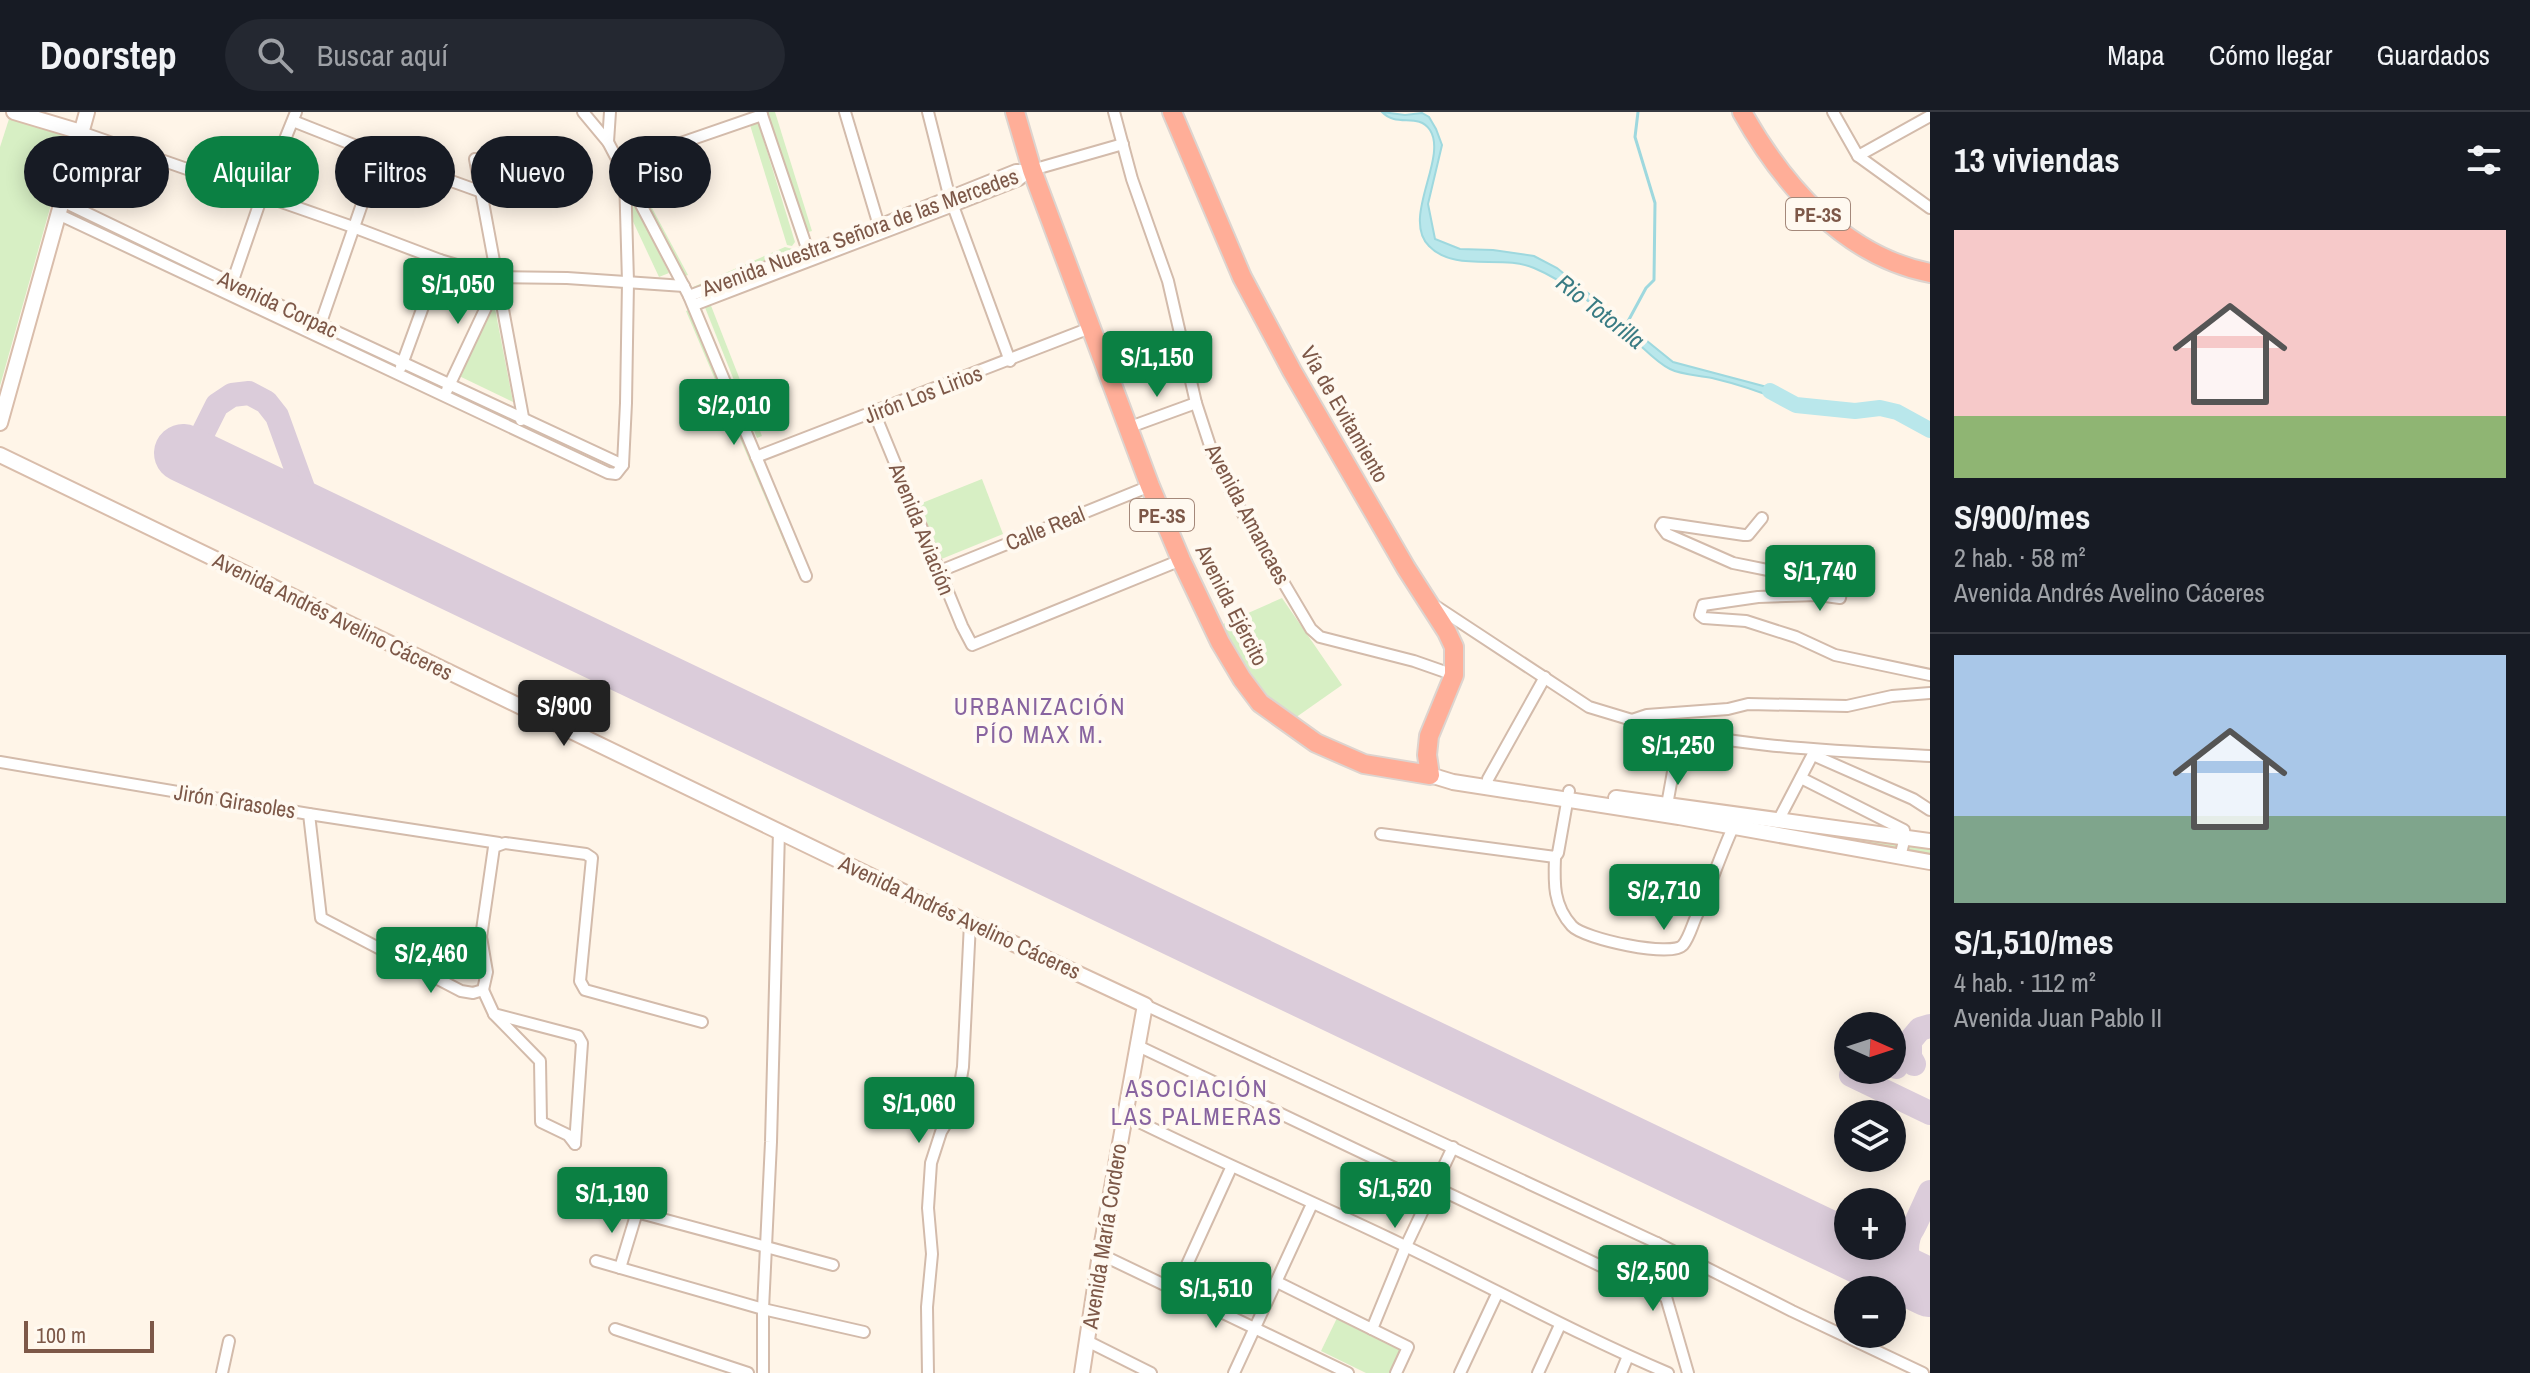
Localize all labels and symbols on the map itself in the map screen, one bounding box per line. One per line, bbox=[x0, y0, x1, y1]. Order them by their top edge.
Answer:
street label: Avenida Nuestra Señora de las Mercedes bbox=[697, 161, 1022, 304]
road number: PE-3S bbox=[1786, 198, 1850, 230]
pin: S/1,050 bbox=[384, 258, 532, 326]
street label: Avenida Corpac bbox=[212, 263, 343, 345]
water label: Rio Totorilla bbox=[1550, 266, 1652, 356]
pin: S/1,150 bbox=[1083, 331, 1231, 399]
street label: Vía de Evitamiento bbox=[1294, 340, 1396, 488]
street label: Jirón Los Lirios bbox=[860, 358, 986, 430]
pin: S/2,010 bbox=[660, 379, 808, 447]
street label: Avenida Amancaes bbox=[1198, 438, 1298, 590]
street label: Avenida Aviación bbox=[882, 458, 962, 599]
street label: Calle Real bbox=[1001, 499, 1089, 557]
road number: PE-3S bbox=[1130, 499, 1194, 531]
street label: Avenida Ejército bbox=[1188, 538, 1275, 671]
street label: Avenida Andrés Avelino Cáceres bbox=[207, 544, 458, 687]
pin: S/1,740 bbox=[1746, 545, 1894, 613]
pin: S/900 bbox=[508, 680, 620, 748]
district label: URBANIZACIÓN PÍO MAX M. bbox=[954, 690, 1126, 750]
pin: S/1,250 bbox=[1604, 719, 1752, 787]
street label: Jirón Girasoles bbox=[172, 777, 298, 825]
street label: Avenida Andrés Avelino Cáceres bbox=[834, 847, 1086, 986]
pin: S/2,710 bbox=[1590, 864, 1738, 932]
pin: S/2,460 bbox=[357, 927, 505, 995]
north arrow bbox=[1834, 1012, 1906, 1084]
district label: ASOCIACIÓN LAS PALMERAS bbox=[1111, 1072, 1283, 1132]
pin: S/1,060 bbox=[845, 1077, 993, 1145]
street label: Avenida María Cordero bbox=[1074, 1141, 1133, 1332]
pin: S/1,520 bbox=[1321, 1162, 1469, 1230]
pin: S/1,190 bbox=[538, 1167, 686, 1235]
pin: S/2,500 bbox=[1579, 1245, 1727, 1313]
pin: S/1,510 bbox=[1142, 1262, 1290, 1330]
scale bar bbox=[24, 1317, 154, 1353]

